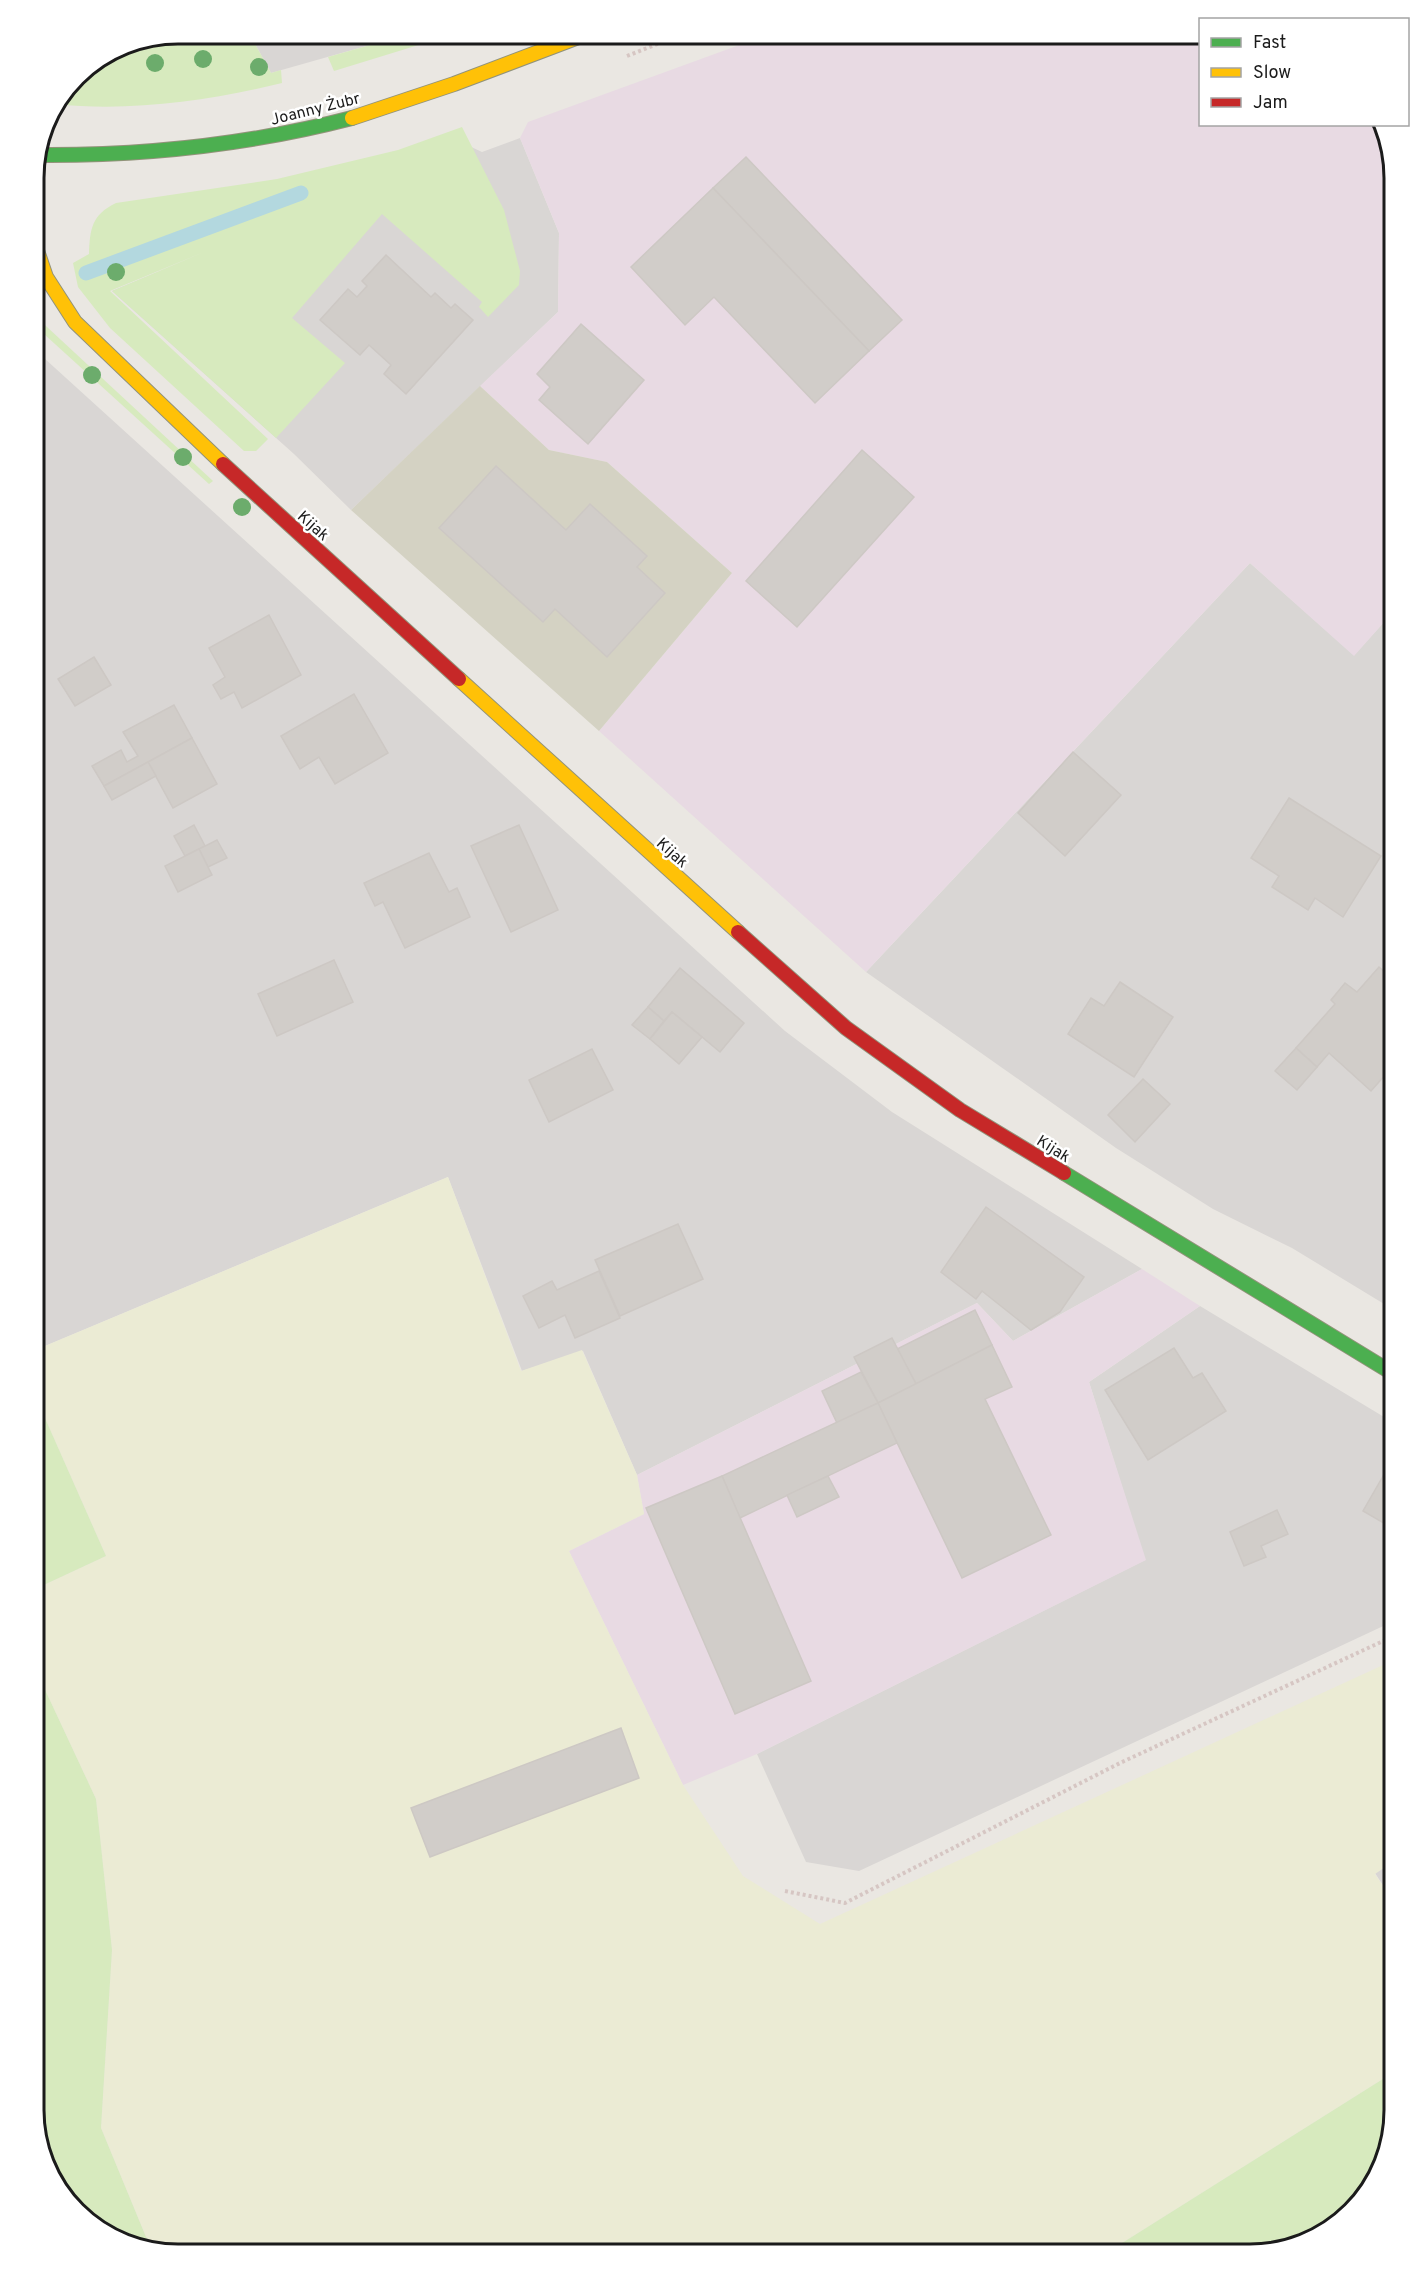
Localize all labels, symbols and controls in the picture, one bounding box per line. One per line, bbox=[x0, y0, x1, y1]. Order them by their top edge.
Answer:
legend bbox=[1199, 18, 1409, 126]
text: Fast bbox=[1253, 32, 1286, 55]
text: Slow bbox=[1253, 62, 1291, 85]
street label: Joanny Żubr bbox=[268, 88, 362, 131]
text: Jam bbox=[1253, 92, 1288, 115]
street label: Kijak bbox=[293, 507, 333, 546]
street label: Kijak bbox=[652, 834, 692, 873]
street label: Kijak bbox=[1032, 1132, 1074, 1168]

